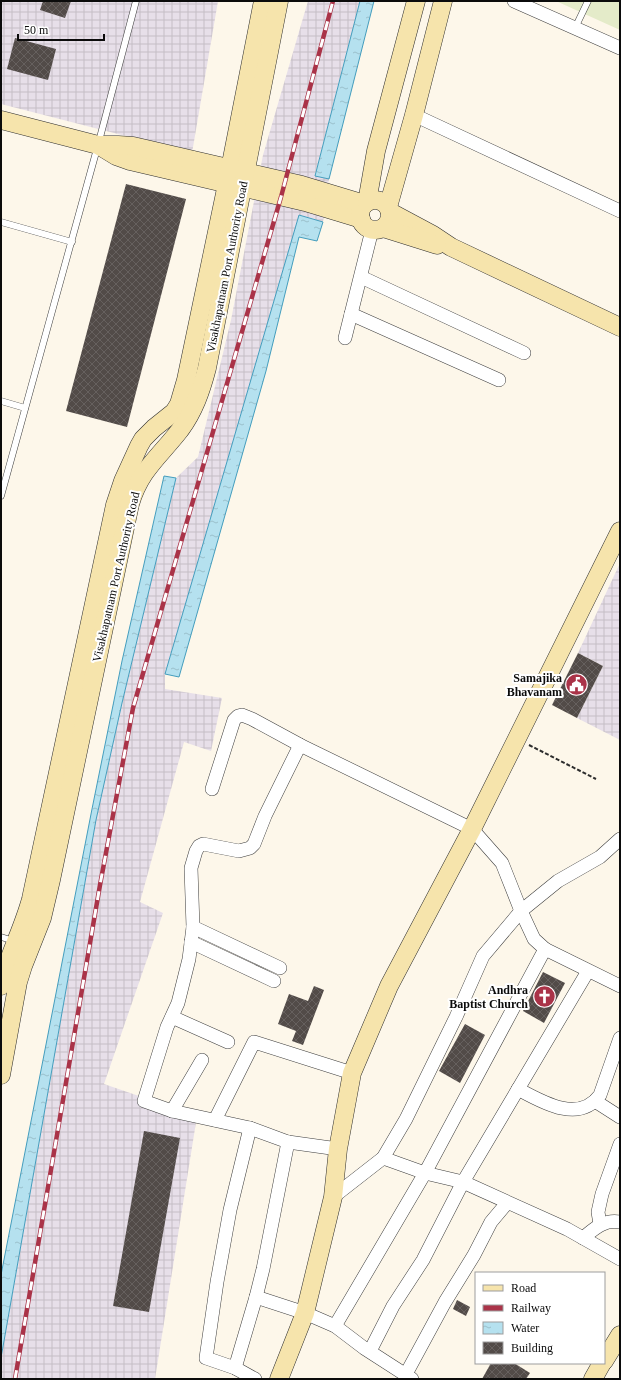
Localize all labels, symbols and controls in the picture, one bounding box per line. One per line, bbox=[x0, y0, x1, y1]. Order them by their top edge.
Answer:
scale bar bbox=[18, 16, 104, 42]
text: 50 m bbox=[24, 23, 49, 37]
street label: Visakhapatnam Port Authority Road bbox=[204, 180, 250, 354]
street label: Visakhapatnam Port Authority Road bbox=[90, 491, 142, 663]
place label: Samajika Bhavanam bbox=[507, 671, 562, 699]
public building icon: Samajika Bhavanam bbox=[564, 672, 590, 698]
place label: Andhra Baptist Church bbox=[449, 983, 528, 1011]
church icon: Andhra Baptist Church bbox=[531, 984, 557, 1010]
legend bbox=[475, 1272, 605, 1364]
text: Road bbox=[511, 1281, 536, 1295]
text: Railway bbox=[511, 1301, 551, 1315]
text: Water bbox=[511, 1321, 539, 1335]
text: Building bbox=[511, 1341, 553, 1355]

